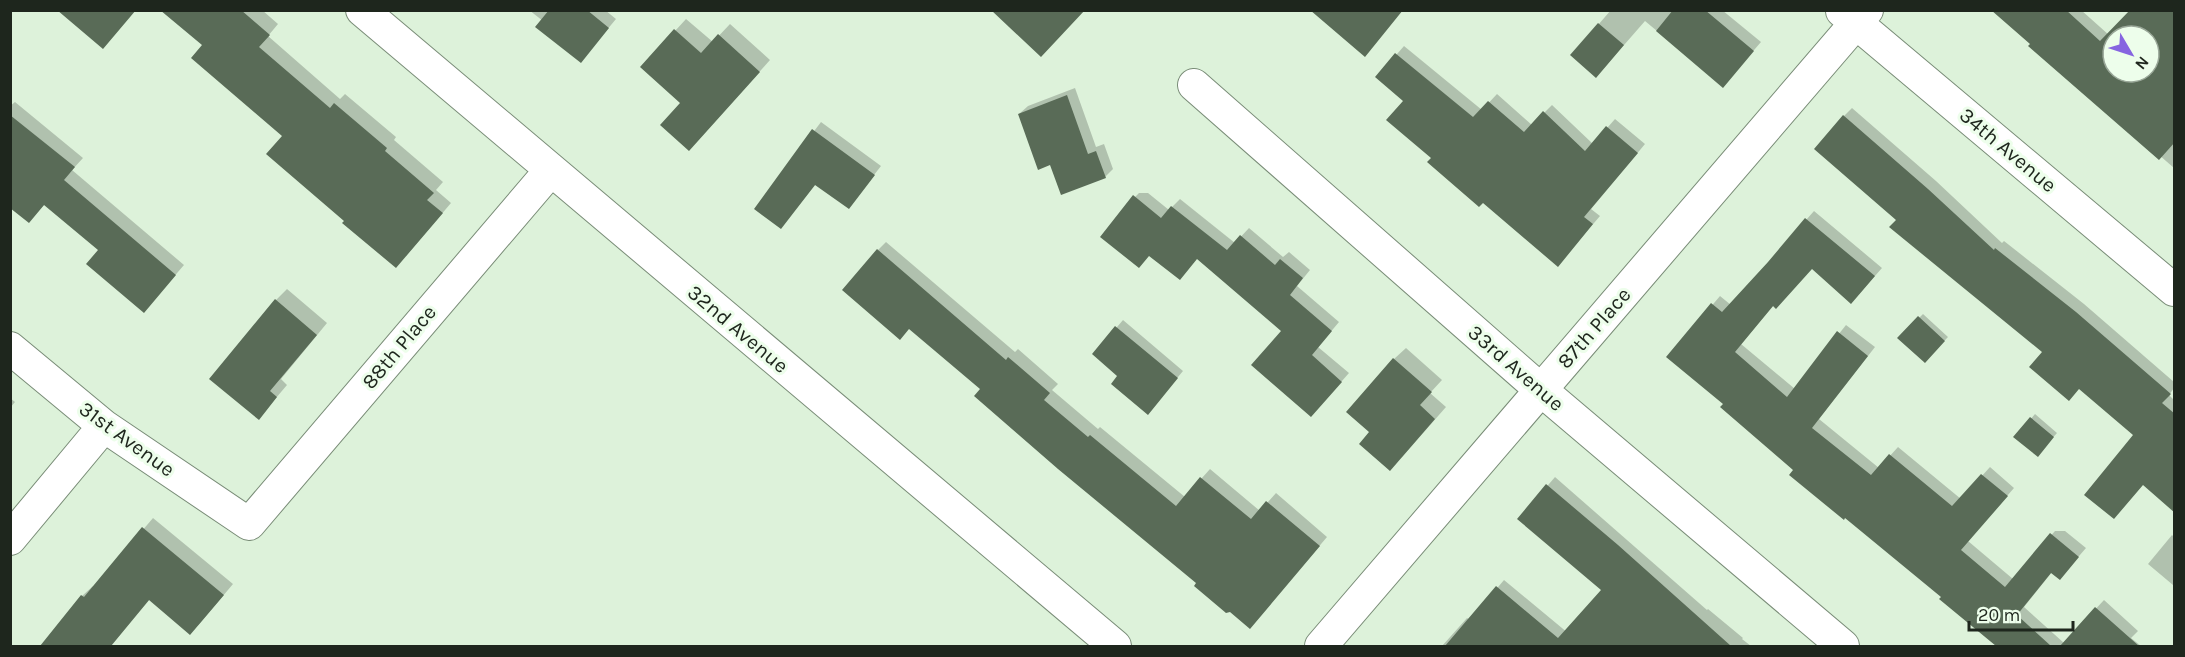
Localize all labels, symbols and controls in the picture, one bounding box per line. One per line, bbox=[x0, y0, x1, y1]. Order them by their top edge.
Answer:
north arrow bbox=[2101, 24, 2161, 84]
text: N bbox=[2131, 53, 2153, 74]
street label: 34th Avenue bbox=[1955, 103, 2061, 197]
street label: 32nd Avenue bbox=[683, 280, 793, 378]
street label: 87th Place bbox=[1552, 283, 1636, 373]
street label: 88th Place bbox=[357, 300, 441, 394]
street label: 33rd Avenue bbox=[1463, 320, 1569, 416]
street label: 31st Avenue bbox=[74, 396, 180, 482]
scale bar bbox=[1969, 594, 2072, 632]
text: 20 m bbox=[1978, 604, 2020, 626]

